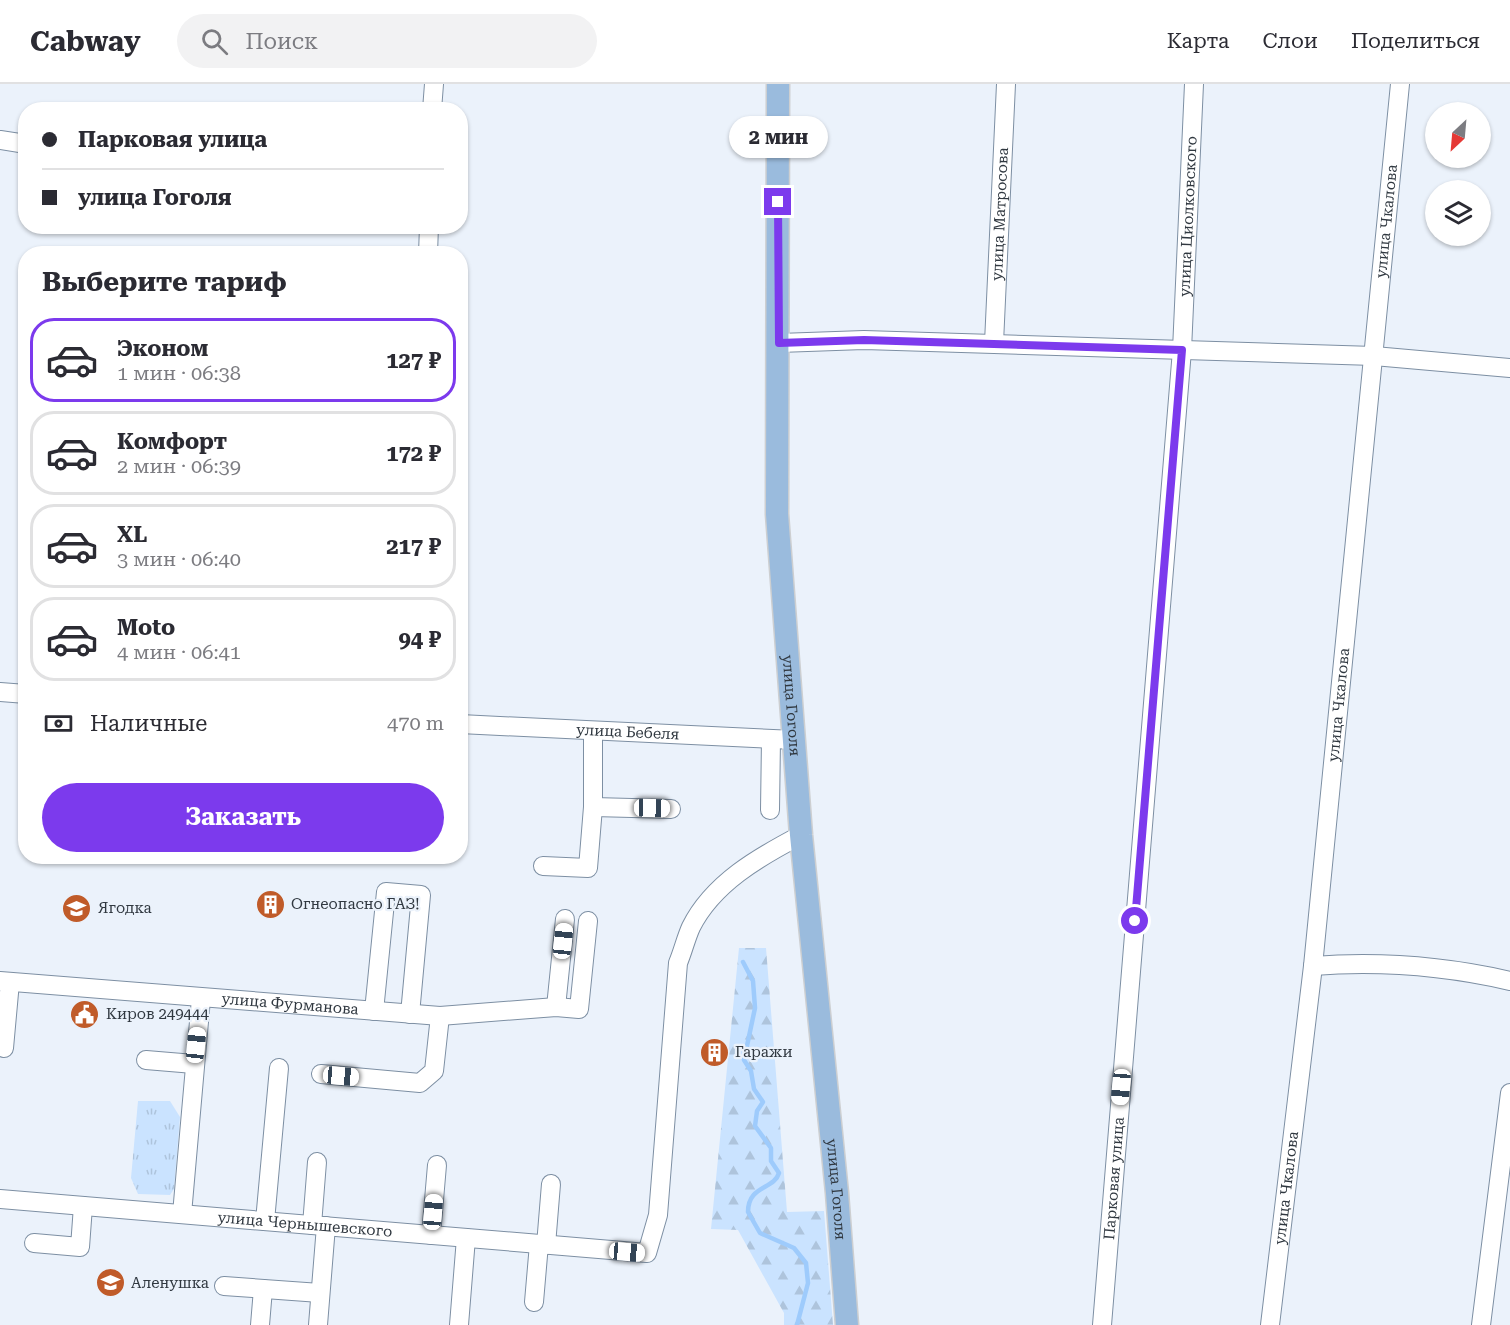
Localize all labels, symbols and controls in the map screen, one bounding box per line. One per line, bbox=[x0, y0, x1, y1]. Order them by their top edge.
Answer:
search box bbox=[177, 14, 597, 68]
text: Cabway bbox=[30, 25, 141, 58]
icon: search bbox=[198, 25, 231, 58]
text: Поиск bbox=[246, 29, 318, 54]
text: Карта bbox=[1167, 29, 1230, 53]
text: Слои bbox=[1263, 29, 1318, 53]
text: Поделиться bbox=[1351, 29, 1480, 53]
north arrow bbox=[1425, 102, 1491, 168]
map controls bbox=[1425, 102, 1491, 246]
callout: 2 мин bbox=[728, 115, 828, 157]
text: 2 мин bbox=[749, 125, 808, 149]
text: Парковая улица bbox=[78, 127, 267, 152]
street label: улица Циолковского bbox=[1175, 136, 1201, 297]
street label: улица Матросова bbox=[988, 147, 1012, 281]
street label: улица Чкалова bbox=[1372, 163, 1401, 279]
button: layers bbox=[1425, 180, 1491, 246]
text: улица Гоголя bbox=[78, 185, 232, 210]
route end bbox=[764, 188, 791, 215]
text: Выберите тариф bbox=[42, 266, 287, 298]
icon: car bbox=[45, 333, 99, 387]
text: Эконом bbox=[117, 336, 208, 361]
text: 127 ₽ bbox=[386, 348, 441, 373]
text: 1 мин · 06:38 bbox=[117, 361, 241, 385]
icon: car bbox=[45, 426, 99, 480]
text: Комфорт bbox=[117, 429, 227, 454]
text: 172 ₽ bbox=[386, 441, 441, 466]
text: 2 мин · 06:39 bbox=[117, 454, 241, 478]
icon: car bbox=[45, 519, 99, 573]
text: XL bbox=[117, 522, 147, 547]
text: 217 ₽ bbox=[386, 534, 441, 559]
text: 3 мин · 06:40 bbox=[117, 547, 241, 571]
icon: car bbox=[45, 612, 99, 666]
text: Moto bbox=[117, 615, 175, 640]
text: 94 ₽ bbox=[398, 627, 441, 652]
text: 4 мин · 06:41 bbox=[117, 640, 241, 664]
street label: улица Чкалова bbox=[1324, 647, 1353, 763]
street label: улица Гоголя bbox=[779, 654, 804, 757]
icon: cash bbox=[42, 707, 75, 740]
text: Наличные bbox=[90, 711, 207, 736]
text: 470 m bbox=[387, 711, 444, 735]
street label: улица Бебеля bbox=[576, 721, 680, 743]
button: Заказать bbox=[42, 783, 444, 852]
car bbox=[634, 799, 670, 817]
building icon: Огнеопасно ГАЗ! bbox=[254, 888, 286, 920]
school or university icon: Ягодка bbox=[61, 892, 93, 924]
place label: Огнеопасно ГАЗ! bbox=[291, 895, 419, 913]
place label: Ягодка bbox=[98, 899, 152, 917]
route start bbox=[1121, 907, 1148, 934]
car bbox=[552, 922, 574, 960]
street label: улица Фурманова bbox=[221, 990, 359, 1018]
public building icon: Киров 249444 bbox=[69, 998, 101, 1030]
place label: Киров 249444 bbox=[106, 1005, 209, 1023]
car bbox=[185, 1026, 207, 1064]
building icon: Гаражи bbox=[698, 1036, 730, 1068]
place label: Гаражи bbox=[735, 1043, 793, 1061]
car bbox=[322, 1065, 360, 1087]
car bbox=[1110, 1068, 1132, 1106]
street label: Парковая улица bbox=[1100, 1116, 1128, 1241]
street label: улица Чкалова bbox=[1271, 1130, 1302, 1246]
street label: улица Гоголя bbox=[823, 1138, 850, 1241]
car bbox=[422, 1193, 444, 1231]
street label: улица Чернышевского bbox=[217, 1208, 393, 1241]
car bbox=[608, 1241, 646, 1263]
school or university icon: Аленушка bbox=[94, 1267, 126, 1299]
place label: Аленушка bbox=[131, 1274, 209, 1292]

